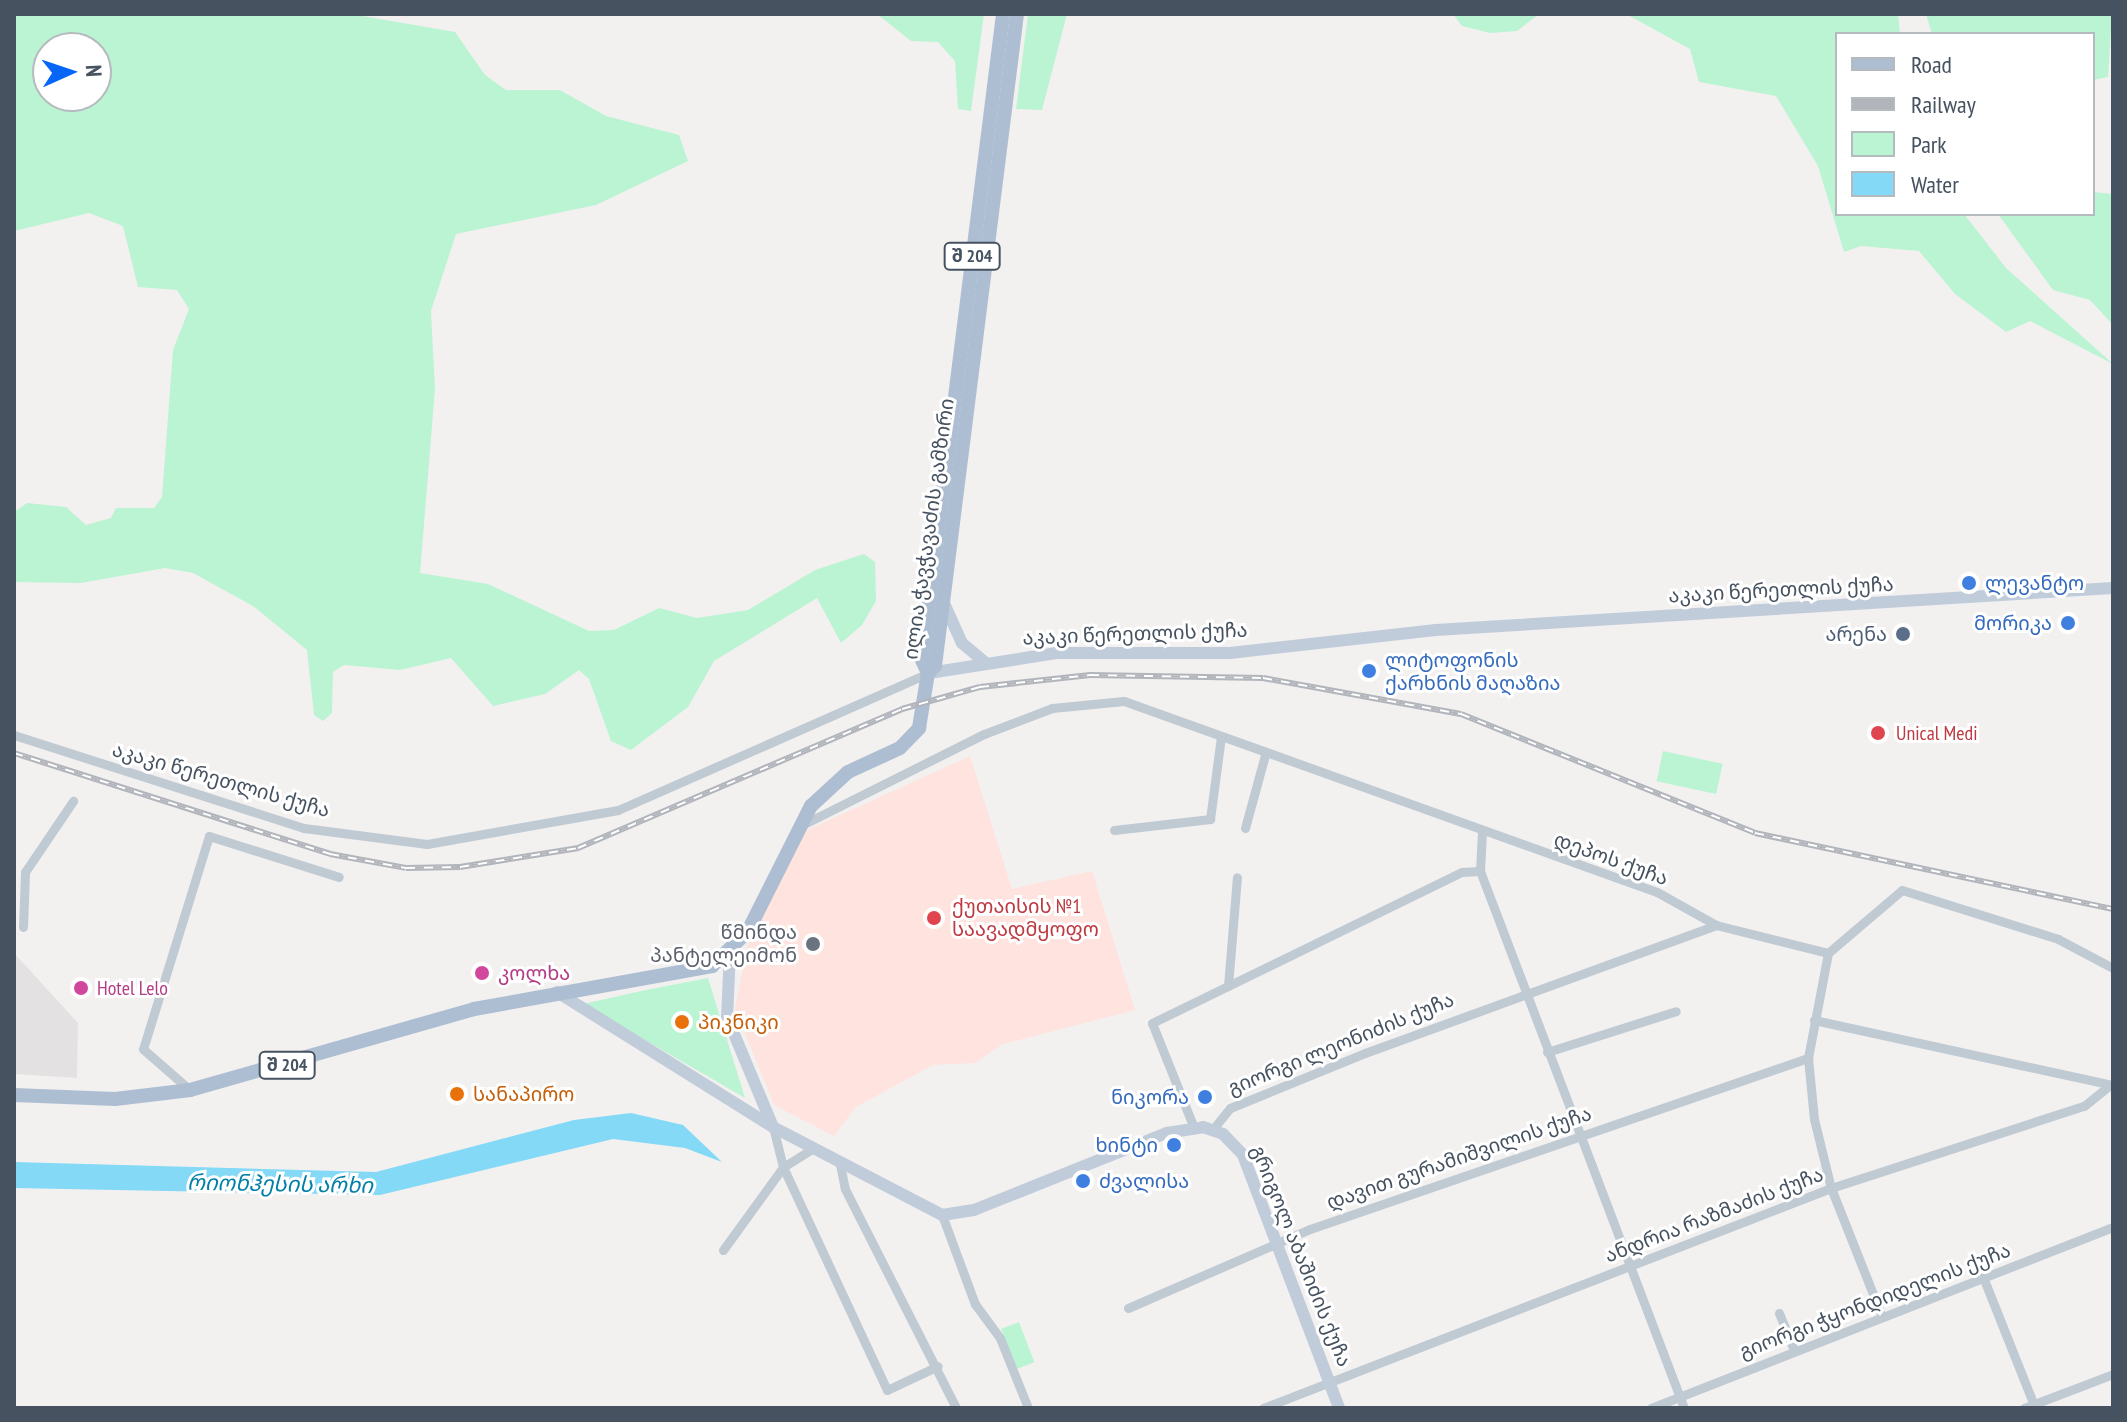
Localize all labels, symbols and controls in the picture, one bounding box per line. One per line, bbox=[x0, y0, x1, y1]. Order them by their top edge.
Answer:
north arrow bbox=[32, 32, 112, 112]
legend bbox=[1835, 32, 2095, 216]
text: Road bbox=[1911, 49, 1952, 80]
text: N bbox=[80, 64, 108, 78]
text: Railway bbox=[1911, 89, 1976, 120]
text: Park bbox=[1911, 129, 1947, 160]
text: Water bbox=[1911, 169, 1959, 200]
road number: შ 204 bbox=[942, 242, 1002, 270]
street label: ილია ჭავჭავაძის გამზირი bbox=[899, 397, 959, 661]
place label: ლევანტო bbox=[1985, 571, 2084, 595]
street label: აკაკი წერეთლის ქუჩა bbox=[1668, 572, 1894, 608]
marker: ლევანტო bbox=[1960, 574, 1978, 592]
place label: მორიკა bbox=[1974, 611, 2052, 635]
marker: მორიკა bbox=[2059, 614, 2077, 632]
street label: აკაკი წერეთლის ქუჩა bbox=[1022, 618, 1248, 650]
place label: არენა bbox=[1826, 622, 1887, 646]
marker: არენა bbox=[1894, 625, 1912, 643]
place label: ლიტოფონის ქარხნის მაღაზია bbox=[1385, 648, 1560, 695]
marker: ლიტოფონის ქარხნის მაღაზია bbox=[1360, 662, 1378, 680]
place label: Unical Medi bbox=[1896, 721, 1978, 745]
marker: Unical Medi bbox=[1867, 722, 1889, 744]
street label: აკაკი წერეთლის ქუჩა bbox=[109, 737, 333, 823]
street label: დეპოს ქუჩა bbox=[1551, 827, 1671, 891]
place label: ქუთაისის №1 საავადმყოფო bbox=[952, 894, 1099, 941]
marker: ქუთაისის №1 საავადმყოფო bbox=[923, 907, 945, 929]
place label: წმინდა პანტელეიმონ bbox=[650, 920, 797, 967]
marker: წმინდა პანტელეიმონ bbox=[804, 935, 822, 953]
place label: კოლხა bbox=[498, 961, 570, 985]
marker: კოლხა bbox=[473, 964, 491, 982]
place label: Hotel Lelo bbox=[97, 976, 168, 1000]
marker: Hotel Lelo bbox=[72, 979, 90, 997]
street label: გიორგი ლეონიძის ქუჩა bbox=[1224, 988, 1458, 1100]
place label: პიკნიკი bbox=[698, 1010, 779, 1034]
marker: პიკნიკი bbox=[673, 1013, 691, 1031]
road number: შ 204 bbox=[257, 1051, 317, 1079]
place label: სანაპირო bbox=[473, 1082, 574, 1106]
marker: სანაპირო bbox=[448, 1085, 466, 1103]
place label: ნიკორა bbox=[1111, 1085, 1189, 1109]
marker: ნიკორა bbox=[1196, 1088, 1214, 1106]
street label: დავით გურამიშვილის ქუჩა bbox=[1323, 1101, 1595, 1215]
place label: ხინტი bbox=[1095, 1133, 1158, 1157]
marker: ხინტი bbox=[1165, 1136, 1183, 1154]
street label: გრიგოლ აბაშიძის ქუჩა bbox=[1246, 1142, 1356, 1370]
street label: ანდრია რაზმაძის ქუჩა bbox=[1601, 1162, 1827, 1268]
water label: რიონჰესის არხი bbox=[187, 1169, 373, 1199]
place label: ძვალისა bbox=[1099, 1169, 1189, 1193]
marker: ძვალისა bbox=[1074, 1172, 1092, 1190]
street label: გიორგი ჭყონდიდელის ქუჩა bbox=[1736, 1238, 2014, 1364]

